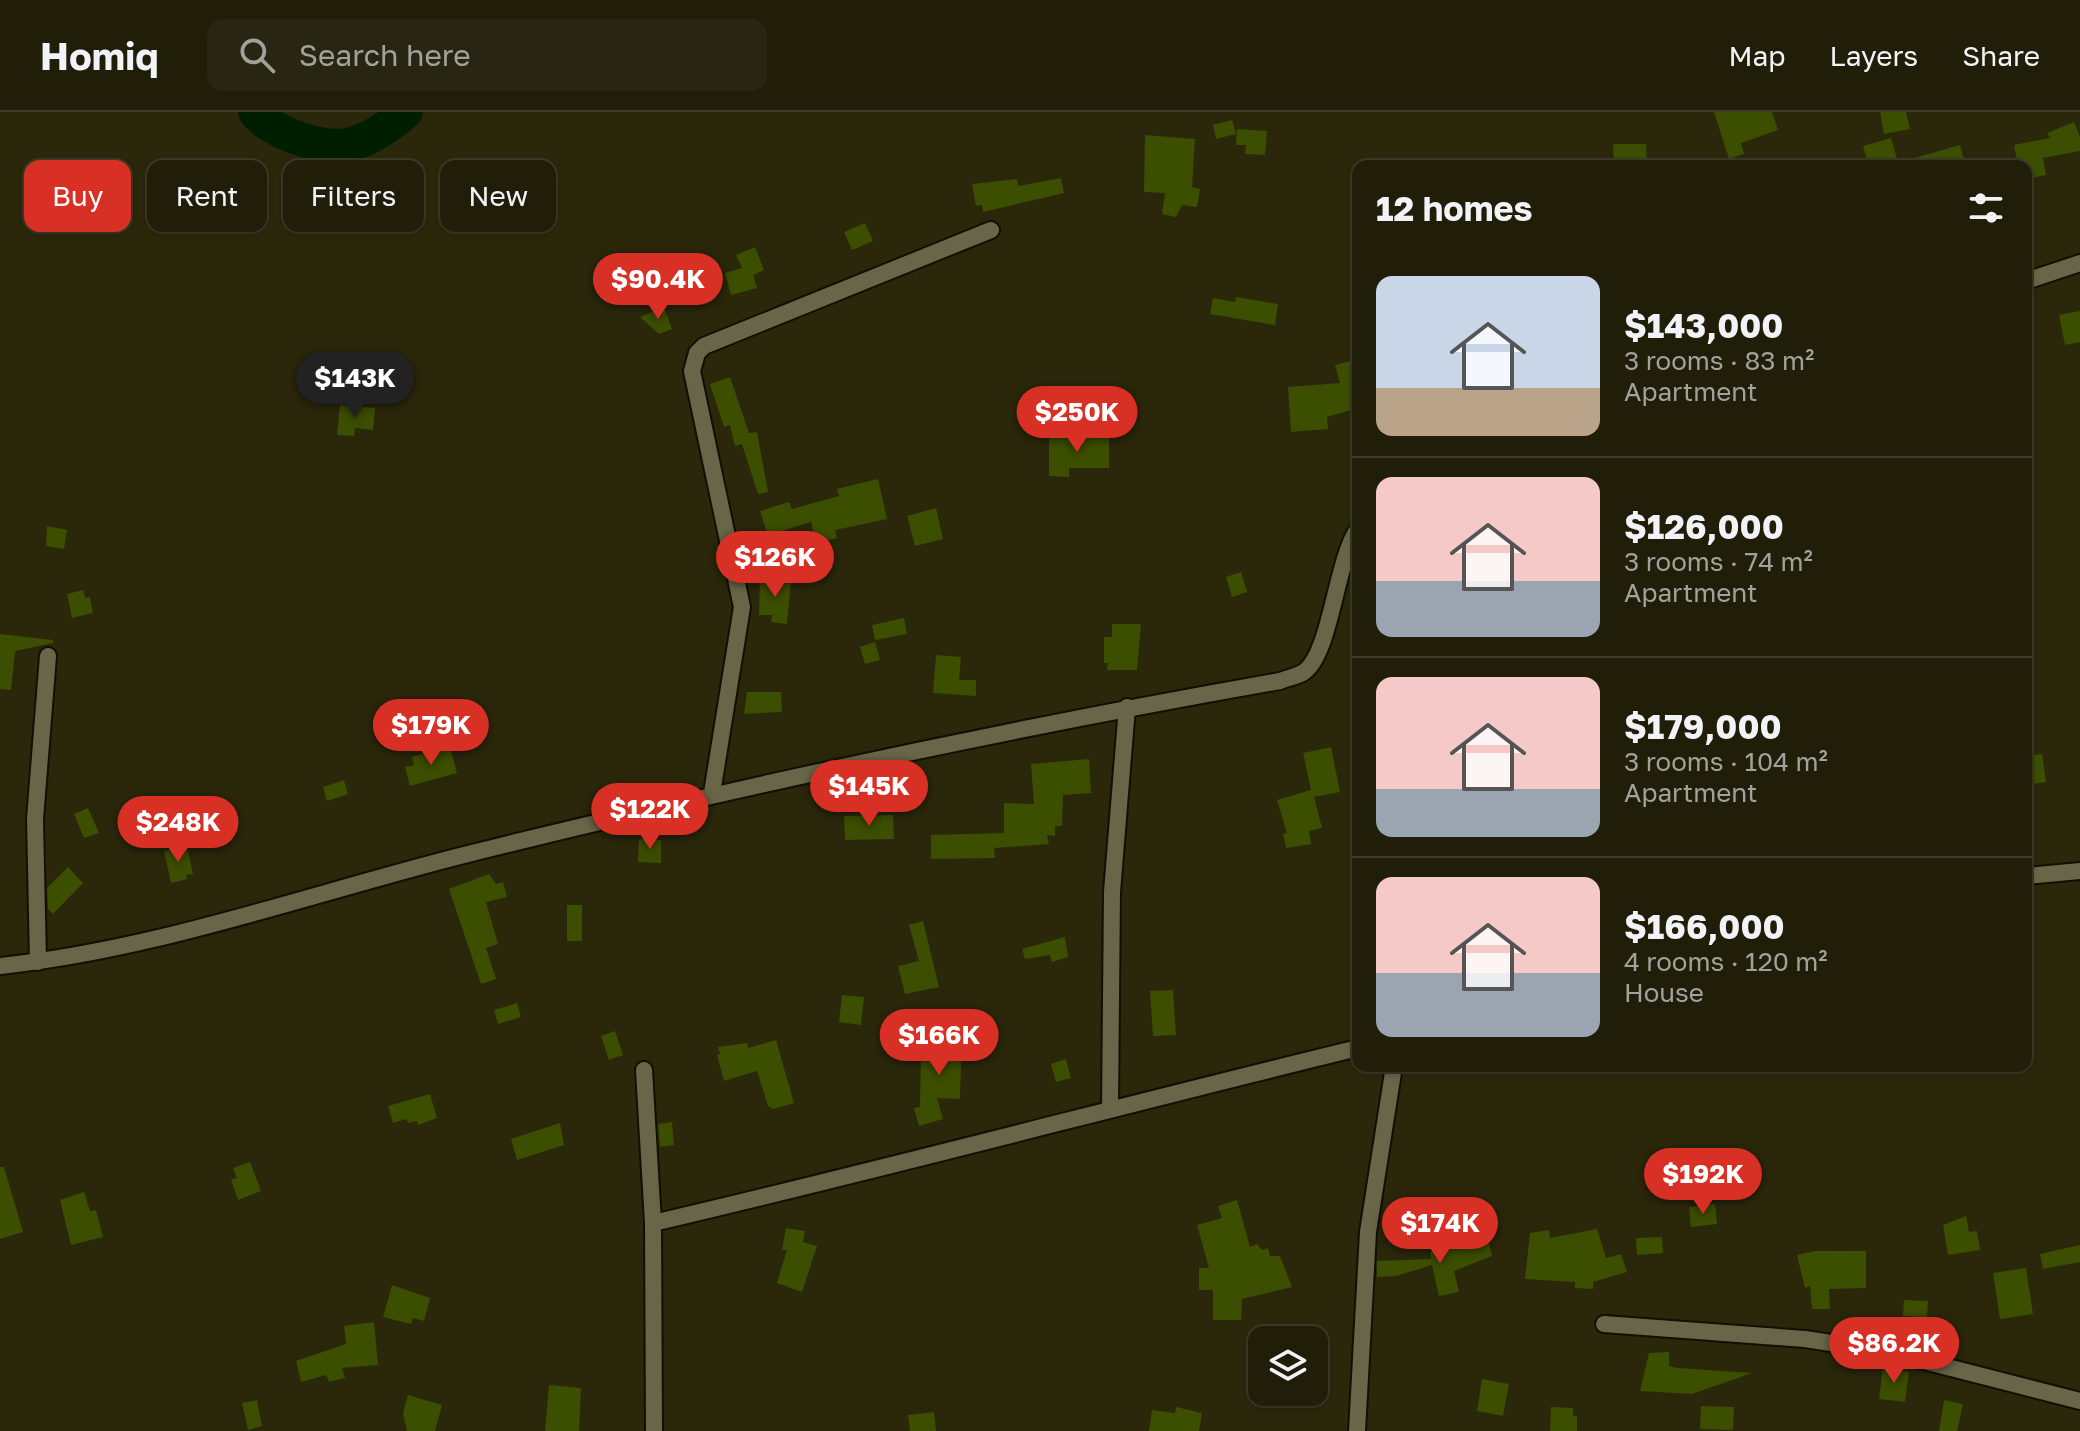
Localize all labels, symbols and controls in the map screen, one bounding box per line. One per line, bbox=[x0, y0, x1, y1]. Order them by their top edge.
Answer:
search box bbox=[207, 19, 767, 91]
text: Homiq bbox=[40, 33, 159, 78]
icon: search bbox=[235, 33, 279, 77]
text: Search here bbox=[299, 37, 471, 73]
text: Map bbox=[1728, 39, 1786, 72]
text: Layers bbox=[1830, 39, 1918, 72]
text: Share bbox=[1962, 39, 2040, 72]
chip: Buy bbox=[24, 160, 131, 232]
chip: Rent bbox=[147, 160, 267, 232]
chip: Filters bbox=[283, 160, 424, 232]
chip: New bbox=[440, 160, 556, 232]
icon: filters bbox=[1964, 186, 2008, 230]
text: 12 homes bbox=[1376, 188, 1533, 228]
pin: $90.4K bbox=[593, 253, 723, 321]
text: $90.4K bbox=[611, 263, 705, 294]
text: $143,000 bbox=[1624, 305, 1783, 345]
icon: home bbox=[1440, 308, 1536, 404]
text: 3 rooms · 83 m² bbox=[1624, 345, 1814, 376]
pin: $143K bbox=[299, 352, 411, 420]
text: $143K bbox=[314, 362, 396, 393]
text: Apartment bbox=[1624, 376, 1757, 407]
pin: $250K bbox=[1021, 386, 1133, 454]
text: $250K bbox=[1035, 396, 1119, 427]
text: $126,000 bbox=[1624, 506, 1784, 546]
icon: home bbox=[1440, 509, 1536, 605]
pin: $126K bbox=[719, 531, 831, 599]
text: $126K bbox=[734, 541, 816, 572]
text: 3 rooms · 74 m² bbox=[1624, 546, 1813, 577]
text: Apartment bbox=[1624, 577, 1757, 608]
pin: $179K bbox=[375, 699, 487, 767]
text: $179,000 bbox=[1624, 706, 1782, 746]
text: $179K bbox=[391, 709, 471, 740]
icon: home bbox=[1440, 709, 1536, 805]
text: 3 rooms · 104 m² bbox=[1624, 746, 1828, 777]
pin: $145K bbox=[813, 760, 925, 828]
text: $145K bbox=[828, 770, 910, 801]
text: Apartment bbox=[1624, 777, 1757, 808]
pin: $122K bbox=[594, 783, 706, 851]
text: $122K bbox=[609, 793, 691, 824]
pin: $248K bbox=[122, 796, 234, 864]
text: $248K bbox=[135, 806, 221, 837]
text: $166,000 bbox=[1624, 906, 1785, 946]
icon: home bbox=[1440, 909, 1536, 1005]
text: 4 rooms · 120 m² bbox=[1624, 946, 1828, 977]
text: House bbox=[1624, 977, 1704, 1008]
pin: $166K bbox=[883, 1009, 995, 1077]
text: $166K bbox=[898, 1019, 980, 1050]
pin: $192K bbox=[1647, 1148, 1759, 1216]
text: $192K bbox=[1662, 1158, 1744, 1189]
pin: $174K bbox=[1384, 1197, 1496, 1265]
text: $174K bbox=[1400, 1207, 1480, 1238]
pin: $86.2K bbox=[1829, 1317, 1959, 1385]
map controls bbox=[1248, 1326, 1328, 1406]
button: layers bbox=[1248, 1326, 1328, 1406]
text: $86.2K bbox=[1847, 1327, 1941, 1358]

